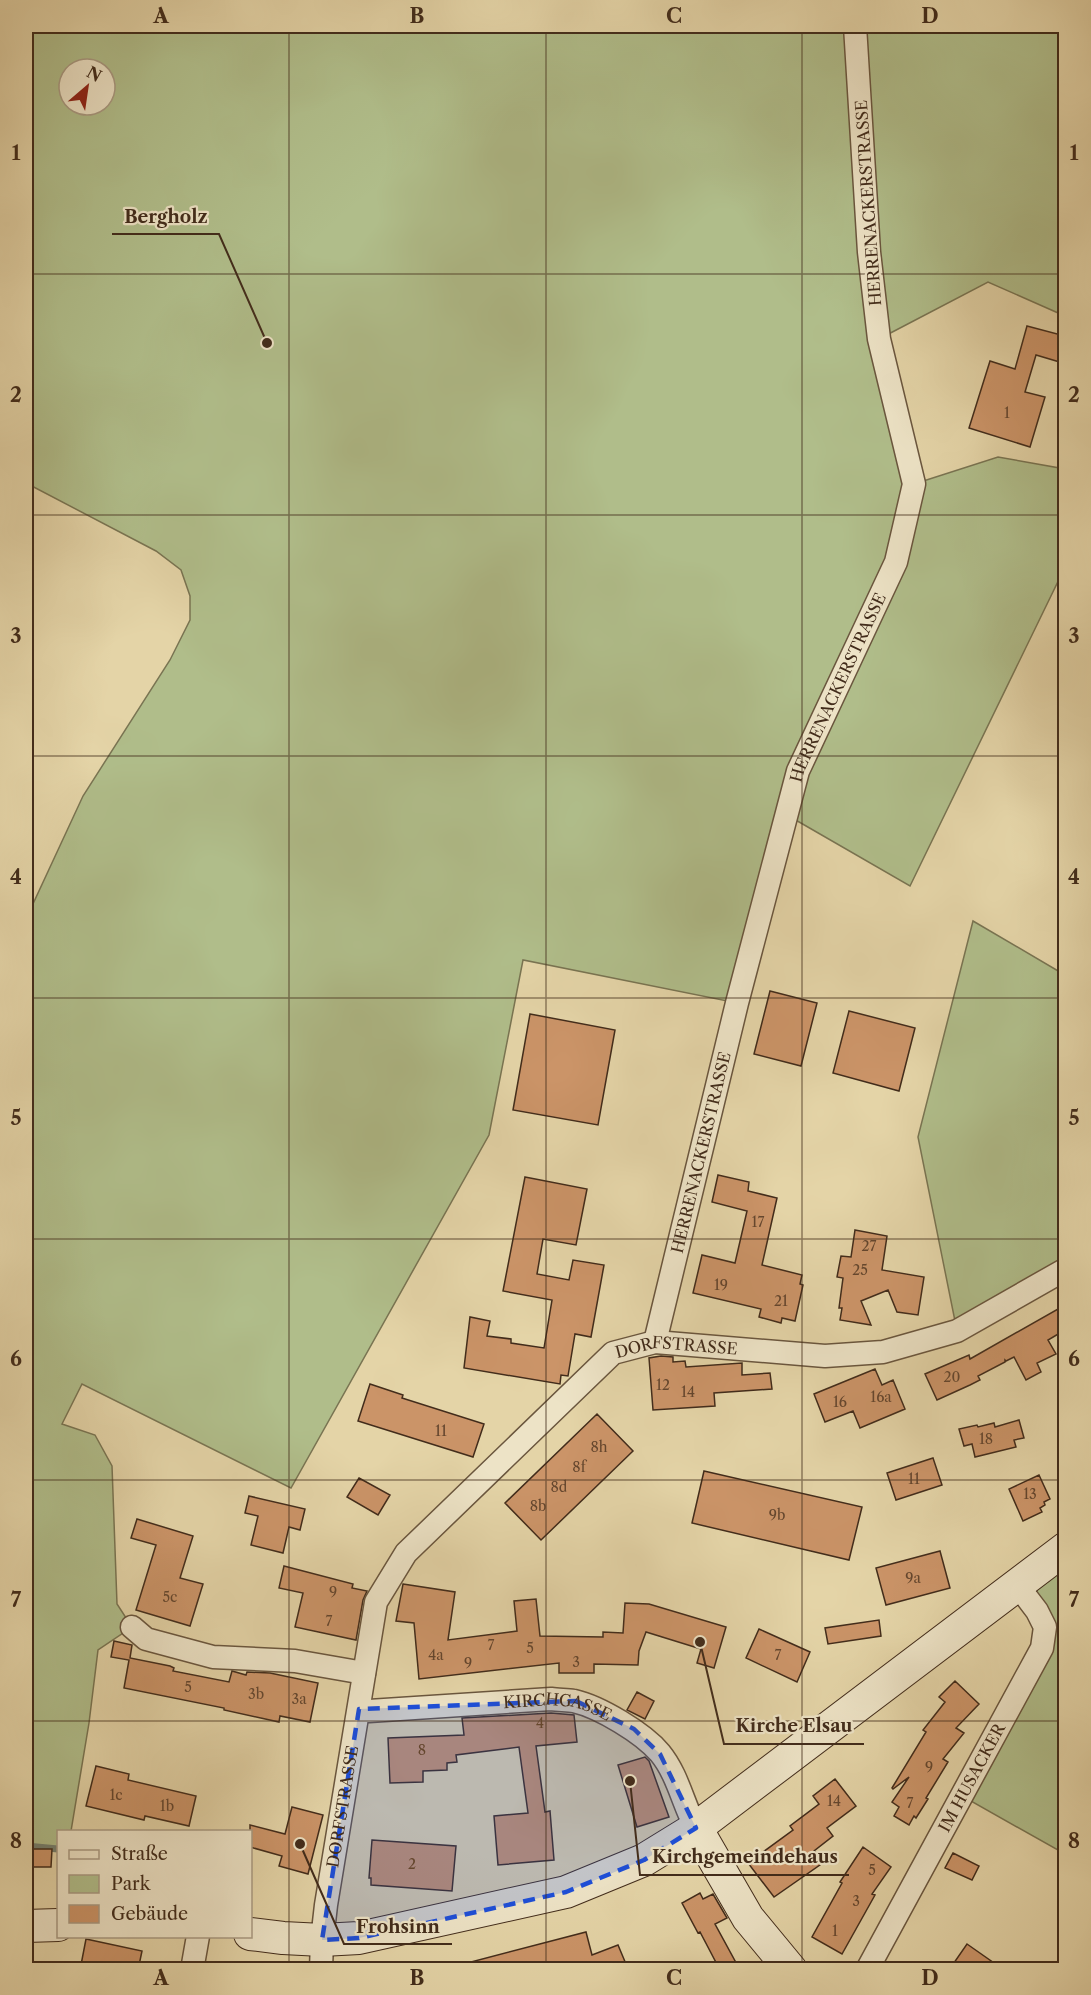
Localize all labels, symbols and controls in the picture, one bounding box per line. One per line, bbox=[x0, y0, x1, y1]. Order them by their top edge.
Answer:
text: A bbox=[152, 4, 169, 28]
text: B bbox=[410, 4, 425, 28]
text: C bbox=[666, 4, 682, 28]
text: D bbox=[921, 4, 939, 28]
north arrow bbox=[57, 57, 117, 117]
text: N bbox=[83, 62, 105, 86]
street label: HERRENACKERSTRASSE bbox=[851, 99, 885, 307]
text: 1 bbox=[12, 141, 21, 165]
text: 1 bbox=[1070, 141, 1079, 165]
callout: Bergholz bbox=[112, 198, 219, 234]
text: Bergholz bbox=[124, 206, 208, 228]
text: 2 bbox=[10, 383, 22, 407]
text: 2 bbox=[1068, 383, 1080, 407]
house number: 1 bbox=[1004, 404, 1010, 422]
street label: HERRENACKERSTRASSE bbox=[786, 590, 890, 784]
text: 3 bbox=[10, 624, 22, 648]
text: 3 bbox=[1068, 624, 1080, 648]
text: 4 bbox=[10, 865, 22, 889]
text: 4 bbox=[1068, 865, 1080, 889]
street label: HERRENACKERSTRASSE bbox=[667, 1050, 735, 1255]
text: 5 bbox=[10, 1106, 22, 1130]
text: 5 bbox=[1068, 1106, 1080, 1130]
house number: 17 bbox=[752, 1213, 764, 1231]
house number: 27 bbox=[862, 1237, 877, 1255]
house number: 25 bbox=[852, 1261, 868, 1279]
house number: 19 bbox=[714, 1276, 728, 1294]
house number: 21 bbox=[774, 1292, 788, 1310]
street label: DORFSTRASSE bbox=[613, 1332, 738, 1362]
text: 6 bbox=[10, 1347, 22, 1371]
text: 6 bbox=[1068, 1347, 1080, 1371]
house number: 20 bbox=[944, 1368, 961, 1386]
house number: 12 bbox=[656, 1376, 670, 1394]
house number: 14 bbox=[681, 1383, 695, 1401]
house number: 16a bbox=[870, 1388, 892, 1406]
house number: 16 bbox=[833, 1393, 847, 1411]
house number: 11 bbox=[435, 1422, 447, 1440]
house number: 18 bbox=[979, 1430, 993, 1448]
house number: 8h bbox=[590, 1438, 608, 1456]
house number: 8f bbox=[572, 1458, 588, 1476]
house number: 11 bbox=[908, 1470, 920, 1488]
house number: 8d bbox=[551, 1478, 568, 1496]
house number: 13 bbox=[1023, 1485, 1037, 1503]
house number: 8b bbox=[530, 1497, 546, 1515]
house number: 9b bbox=[769, 1506, 785, 1524]
house number: 9a bbox=[905, 1569, 921, 1587]
house number: 9 bbox=[329, 1583, 337, 1601]
text: 7 bbox=[11, 1588, 22, 1612]
house number: 5c bbox=[163, 1588, 177, 1606]
text: 7 bbox=[1069, 1588, 1080, 1612]
house number: 7 bbox=[326, 1612, 333, 1630]
house number: 7 bbox=[488, 1636, 495, 1654]
house number: 5 bbox=[526, 1639, 534, 1657]
house number: 4a bbox=[428, 1646, 444, 1664]
house number: 7 bbox=[775, 1646, 782, 1664]
house number: 3 bbox=[572, 1653, 580, 1671]
house number: 9 bbox=[464, 1654, 472, 1672]
house number: 5 bbox=[184, 1678, 192, 1696]
house number: 3b bbox=[248, 1685, 264, 1703]
street label: KIRCHGASSE bbox=[503, 1688, 615, 1725]
house number: 3a bbox=[291, 1690, 307, 1708]
callout: Kirche Elsau bbox=[724, 1708, 864, 1744]
house number: 4 bbox=[536, 1714, 544, 1732]
text: Kirche Elsau bbox=[736, 1715, 853, 1737]
street label: IM HUSACKER bbox=[934, 1719, 1010, 1835]
house number: 8 bbox=[418, 1741, 426, 1759]
street label: DORFSTRASSE bbox=[322, 1744, 362, 1869]
house number: 9 bbox=[925, 1758, 933, 1776]
house number: 1c bbox=[109, 1786, 123, 1804]
house number: 14 bbox=[827, 1792, 841, 1810]
house number: 7 bbox=[907, 1794, 914, 1812]
house number: 1b bbox=[160, 1797, 174, 1815]
text: 8 bbox=[10, 1829, 22, 1853]
text: 8 bbox=[1068, 1829, 1080, 1853]
legend bbox=[57, 1830, 252, 1938]
callout: Kirchgemeindehaus bbox=[640, 1839, 849, 1875]
text: Straße bbox=[111, 1843, 168, 1865]
text: Kirchgemeindehaus bbox=[652, 1846, 838, 1868]
house number: 2 bbox=[408, 1855, 416, 1873]
house number: 5 bbox=[868, 1861, 876, 1879]
text: Park bbox=[111, 1873, 152, 1895]
house number: 3 bbox=[852, 1892, 860, 1910]
text: Gebäude bbox=[111, 1903, 188, 1925]
callout: Frohsinn bbox=[344, 1908, 452, 1944]
text: Frohsinn bbox=[356, 1916, 441, 1938]
house number: 1 bbox=[832, 1922, 838, 1940]
text: A bbox=[152, 1966, 169, 1990]
text: B bbox=[410, 1966, 425, 1990]
text: C bbox=[666, 1966, 682, 1990]
text: D bbox=[921, 1966, 939, 1990]

